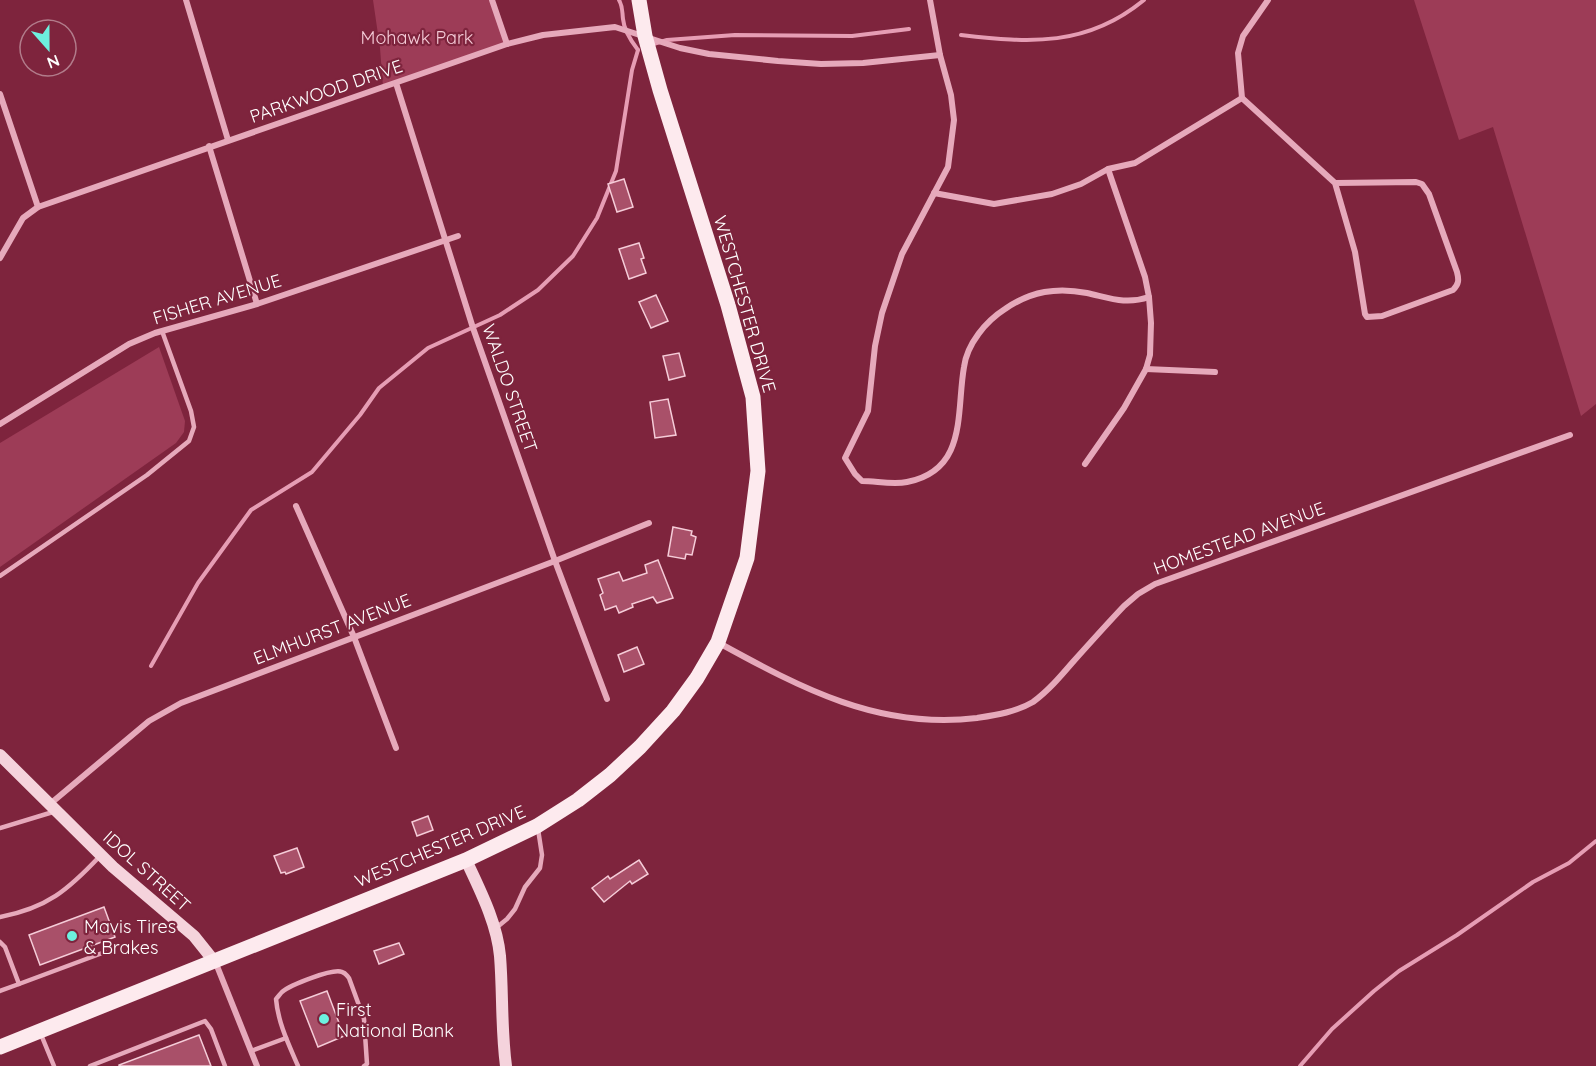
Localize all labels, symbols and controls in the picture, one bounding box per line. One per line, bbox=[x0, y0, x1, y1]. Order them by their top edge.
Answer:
north arrow bbox=[18, 18, 78, 78]
park label: Mohawk Park bbox=[361, 26, 473, 49]
text: N bbox=[44, 51, 62, 73]
street label: PARKWOOD DRIVE bbox=[247, 54, 405, 128]
street label: WESTCHESTER DRIVE bbox=[709, 213, 781, 395]
street label: FISHER AVENUE bbox=[150, 269, 284, 329]
street label: WALDO STREET bbox=[477, 321, 543, 455]
street label: HOMESTEAD AVENUE bbox=[1150, 496, 1328, 580]
street label: ELMHURST AVENUE bbox=[250, 588, 414, 670]
street label: WESTCHESTER DRIVE bbox=[351, 800, 529, 892]
street label: IDOL STREET bbox=[98, 826, 196, 916]
place label: Mavis Tires & Brakes bbox=[84, 915, 176, 959]
marker: Mavis Tires & Brakes bbox=[65, 929, 79, 943]
place label: First National Bank bbox=[336, 998, 454, 1042]
marker: First National Bank bbox=[317, 1012, 331, 1026]

